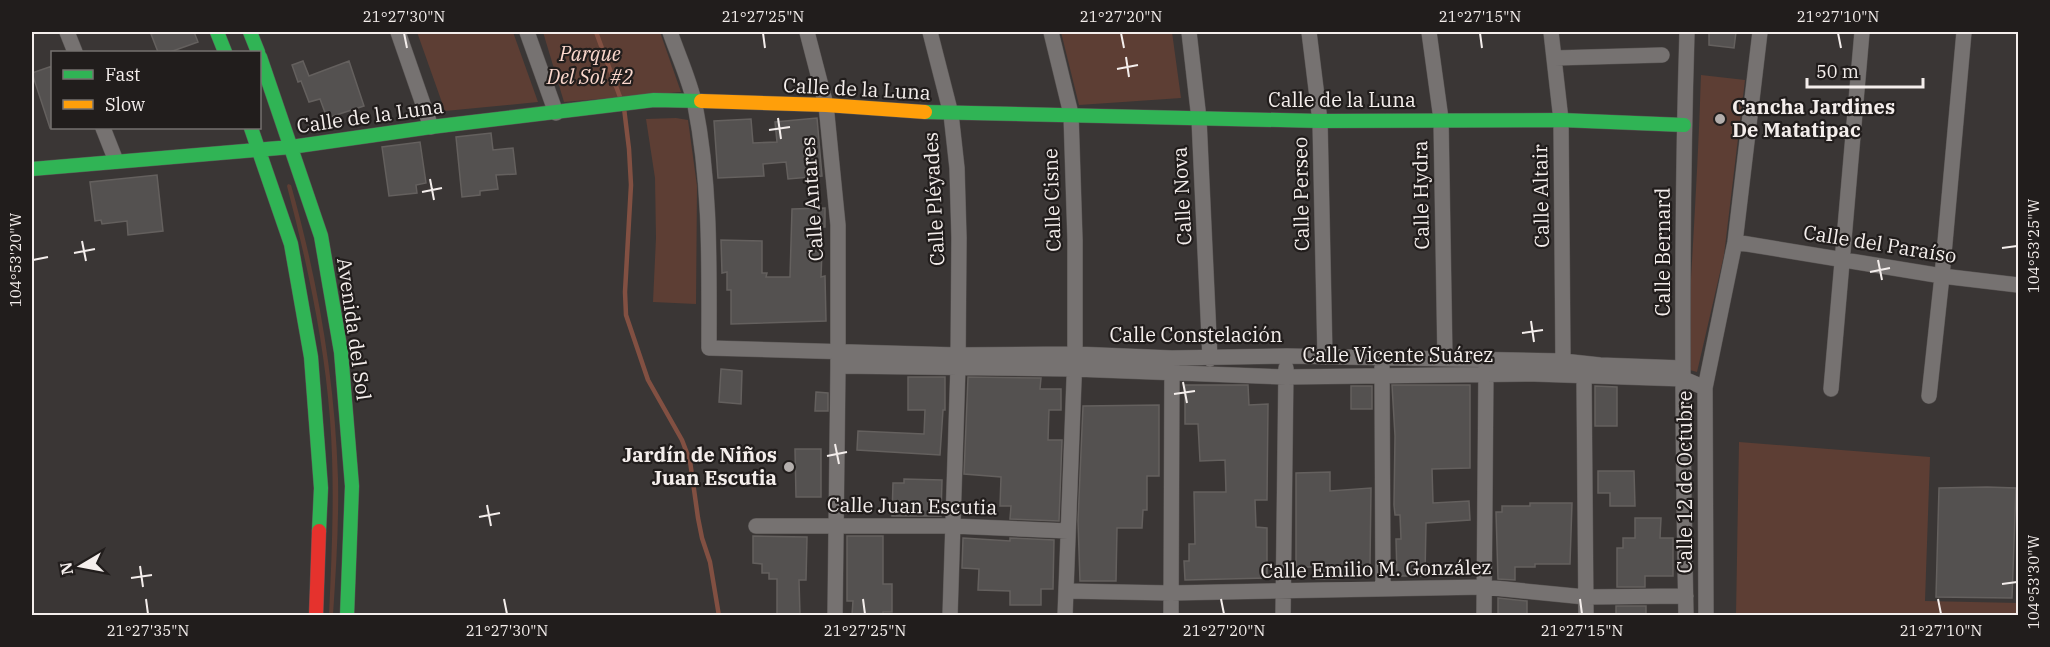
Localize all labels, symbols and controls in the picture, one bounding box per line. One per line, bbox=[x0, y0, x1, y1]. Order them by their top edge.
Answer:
text: 21°27'30"N bbox=[363, 7, 445, 26]
text: 21°27'25"N bbox=[722, 7, 804, 26]
text: 21°27'20"N bbox=[1080, 7, 1162, 26]
text: 21°27'15"N bbox=[1439, 7, 1521, 26]
text: 21°27'10"N bbox=[1797, 7, 1879, 26]
park label: Parque Del Sol #2 bbox=[546, 40, 633, 90]
legend bbox=[51, 51, 261, 129]
scale bar bbox=[1807, 51, 1922, 89]
text: 50 m bbox=[1816, 60, 1859, 83]
text: Fast bbox=[105, 63, 140, 86]
street label: Calle de la Luna bbox=[782, 71, 932, 106]
street label: Calle de la Luna bbox=[1268, 86, 1416, 113]
street label: Calle de la Luna bbox=[295, 92, 445, 139]
text: Slow bbox=[105, 93, 145, 116]
place label: Cancha Jardines De Matatipac bbox=[1732, 93, 1895, 143]
marker: Cancha Jardines De Matatipac bbox=[1713, 112, 1727, 126]
street label: Calle Pléyades bbox=[917, 131, 950, 267]
street label: Calle Antares bbox=[794, 136, 829, 262]
street label: Calle Perseo bbox=[1286, 137, 1315, 251]
street label: Calle Hydra bbox=[1406, 140, 1435, 250]
street label: Calle Altair bbox=[1526, 144, 1555, 248]
street label: Calle Nova bbox=[1165, 146, 1198, 246]
street label: Calle Cisne bbox=[1036, 148, 1067, 252]
street label: Calle Bernard bbox=[1649, 188, 1676, 316]
text: 104°53'25"W bbox=[2024, 198, 2043, 293]
text: 104°53'20"W bbox=[6, 212, 25, 307]
street label: Calle del Paraíso bbox=[1802, 218, 1959, 269]
street label: Avenida del Sol bbox=[331, 256, 378, 402]
street label: Calle Constelación bbox=[1110, 321, 1283, 348]
street label: Calle Vicente Suárez bbox=[1303, 341, 1493, 368]
street label: Calle 12 de Octubre bbox=[1671, 391, 1698, 573]
place label: Jardín de Niños Juan Escutia bbox=[622, 441, 777, 491]
marker: Jardín de Niños Juan Escutia bbox=[782, 460, 796, 474]
street label: Calle Juan Escutia bbox=[827, 491, 997, 520]
text: 104°53'30"W bbox=[2024, 534, 2043, 629]
north arrow bbox=[51, 536, 111, 596]
street label: Calle Emilio M. González bbox=[1260, 553, 1492, 584]
text: N bbox=[55, 561, 77, 577]
text: 21°27'35"N bbox=[107, 621, 189, 640]
text: 21°27'30"N bbox=[466, 621, 548, 640]
text: 21°27'25"N bbox=[824, 621, 906, 640]
text: 21°27'20"N bbox=[1183, 621, 1265, 640]
text: 21°27'15"N bbox=[1541, 621, 1623, 640]
text: 21°27'10"N bbox=[1900, 621, 1982, 640]

